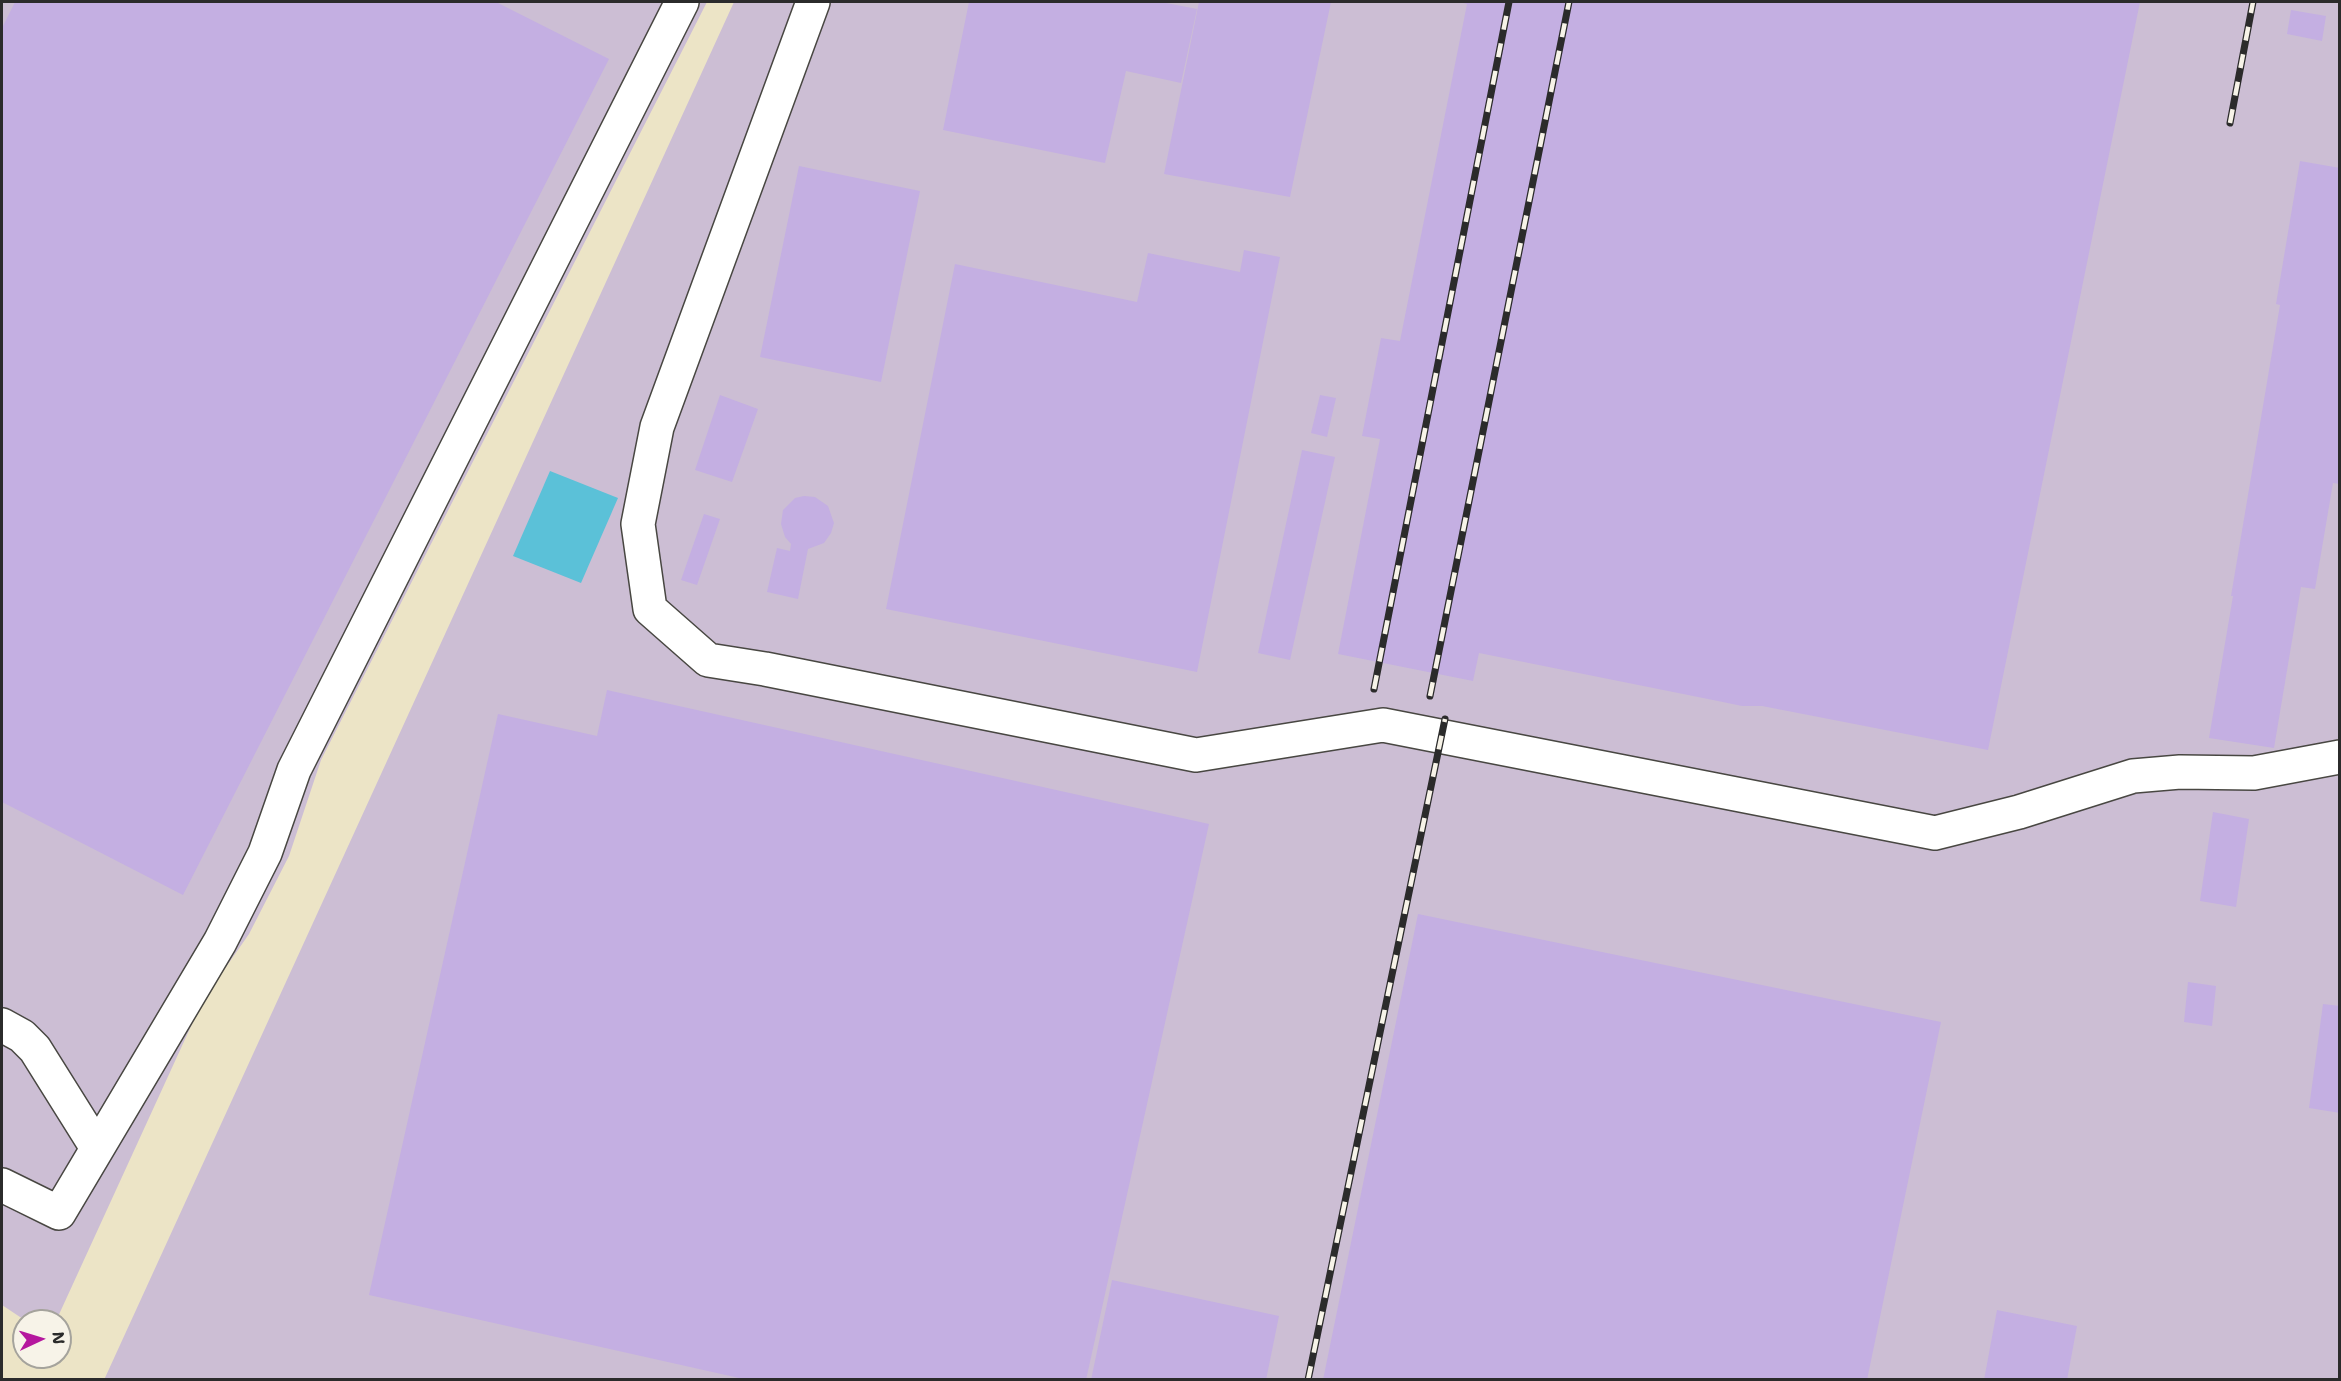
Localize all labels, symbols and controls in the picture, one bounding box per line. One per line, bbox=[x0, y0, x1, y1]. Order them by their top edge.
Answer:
north arrow bbox=[12, 1309, 72, 1369]
text: N bbox=[48, 1331, 69, 1345]

